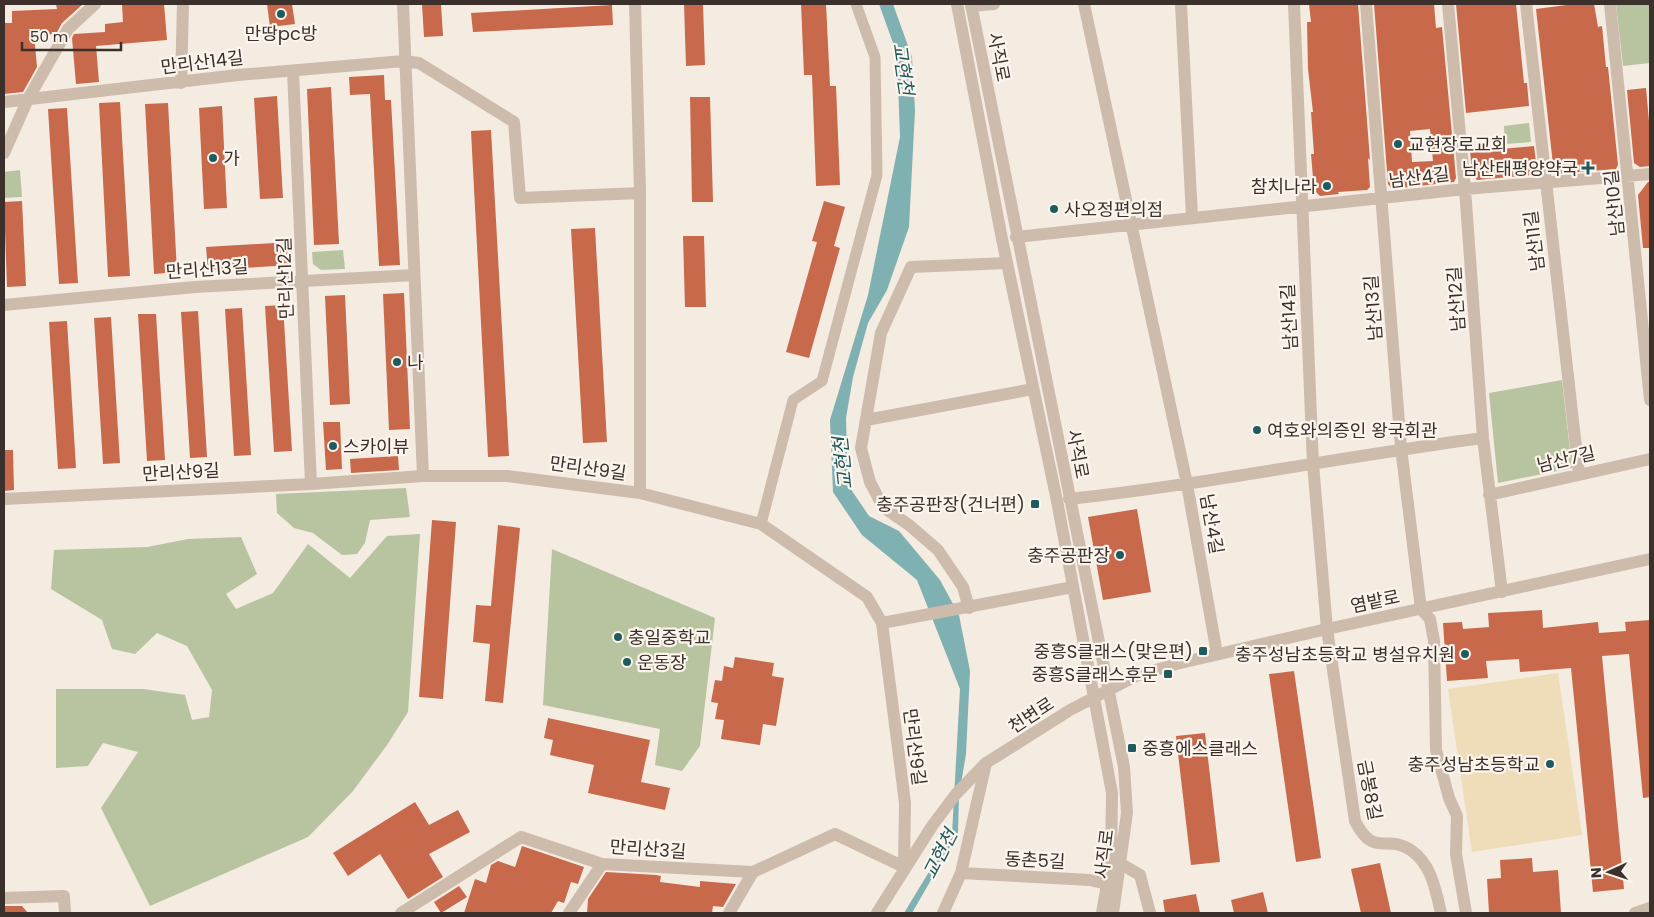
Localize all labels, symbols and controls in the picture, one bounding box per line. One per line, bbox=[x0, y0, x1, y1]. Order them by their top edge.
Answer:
marker: 만땅pc방 bbox=[275, 8, 287, 20]
scale bar bbox=[22, 20, 121, 52]
place label: 만땅pc방 bbox=[245, 21, 317, 46]
text: 50 m bbox=[30, 26, 68, 47]
street label: 사직로 bbox=[982, 30, 1016, 84]
water label: 교현천 bbox=[886, 41, 920, 98]
street label: 만리산14길 bbox=[159, 45, 245, 79]
place label: 교현장로교회 bbox=[1408, 132, 1507, 157]
marker: 교현장로교회 bbox=[1392, 138, 1404, 150]
place label: 가 bbox=[223, 146, 240, 171]
marker: 가 bbox=[207, 152, 219, 164]
place label: 남산태평양약국 bbox=[1462, 156, 1578, 181]
street label: 남산4길 bbox=[1387, 161, 1451, 193]
marker: 남산태평양약국 bbox=[1582, 162, 1594, 174]
street label: 남산10길 bbox=[1598, 169, 1630, 237]
place label: 참치나라 bbox=[1251, 174, 1317, 199]
marker: 참치나라 bbox=[1321, 180, 1333, 192]
place label: 사오정편의점 bbox=[1064, 197, 1163, 222]
marker: 사오정편의점 bbox=[1048, 203, 1060, 215]
street label: 남산11길 bbox=[1518, 209, 1550, 273]
street label: 만리산12길 bbox=[271, 236, 299, 320]
street label: 만리산13길 bbox=[165, 254, 249, 284]
street label: 남산12길 bbox=[1441, 265, 1471, 333]
street label: 남산13길 bbox=[1358, 274, 1388, 342]
street label: 남산14길 bbox=[1275, 283, 1303, 351]
place label: 나 bbox=[407, 350, 424, 375]
marker: 나 bbox=[391, 356, 403, 368]
place label: 여호와의증인 왕국회관 bbox=[1267, 418, 1438, 443]
marker: 여호와의증인 왕국회관 bbox=[1251, 424, 1263, 436]
street label: 사직로 bbox=[1061, 427, 1095, 481]
place label: 스카이뷰 bbox=[343, 434, 409, 459]
water label: 교현천 bbox=[827, 434, 859, 490]
marker: 스카이뷰 bbox=[327, 440, 339, 452]
street label: 남산7길 bbox=[1534, 440, 1598, 478]
street label: 만리산9길 bbox=[548, 450, 628, 486]
street label: 만리산9길 bbox=[142, 457, 220, 487]
place label: 충주공판장(건너편) bbox=[876, 492, 1025, 517]
street label: 남산4길 bbox=[1194, 492, 1230, 556]
marker: 충주공판장(건너편) bbox=[1029, 498, 1041, 510]
place label: 충주공판장 bbox=[1027, 543, 1110, 568]
marker: 충주공판장 bbox=[1114, 549, 1126, 561]
street label: 염밭로 bbox=[1348, 584, 1402, 618]
place label: 충일중학교 bbox=[628, 625, 711, 650]
marker: 충일중학교 bbox=[612, 631, 624, 643]
place label: 중흥S클래스(맞은편) bbox=[1034, 639, 1193, 664]
place label: 충주성남초등학교 병설유치원 bbox=[1235, 642, 1455, 667]
marker: 중흥S클래스(맞은편) bbox=[1197, 645, 1209, 657]
marker: 충주성남초등학교 병설유치원 bbox=[1459, 648, 1471, 660]
place label: 운동장 bbox=[637, 650, 687, 675]
marker: 운동장 bbox=[621, 656, 633, 668]
place label: 중흥S클래스후문 bbox=[1032, 662, 1158, 687]
marker: 중흥S클래스후문 bbox=[1162, 668, 1174, 680]
street label: 천변로 bbox=[1003, 691, 1059, 739]
street label: 만리산9길 bbox=[898, 707, 932, 787]
place label: 중흥에스클래스 bbox=[1142, 736, 1258, 761]
marker: 중흥에스클래스 bbox=[1126, 742, 1138, 754]
place label: 충주성남초등학교 bbox=[1408, 752, 1540, 777]
street label: 금봉8길 bbox=[1352, 758, 1388, 822]
marker: 충주성남초등학교 bbox=[1544, 758, 1556, 770]
water label: 교현천 bbox=[916, 823, 965, 883]
street label: 사직로 bbox=[1089, 828, 1119, 880]
street label: 만리산3길 bbox=[609, 834, 687, 864]
street label: 동촌5길 bbox=[1004, 846, 1066, 874]
north arrow bbox=[1584, 847, 1634, 897]
text: N bbox=[1586, 867, 1606, 878]

